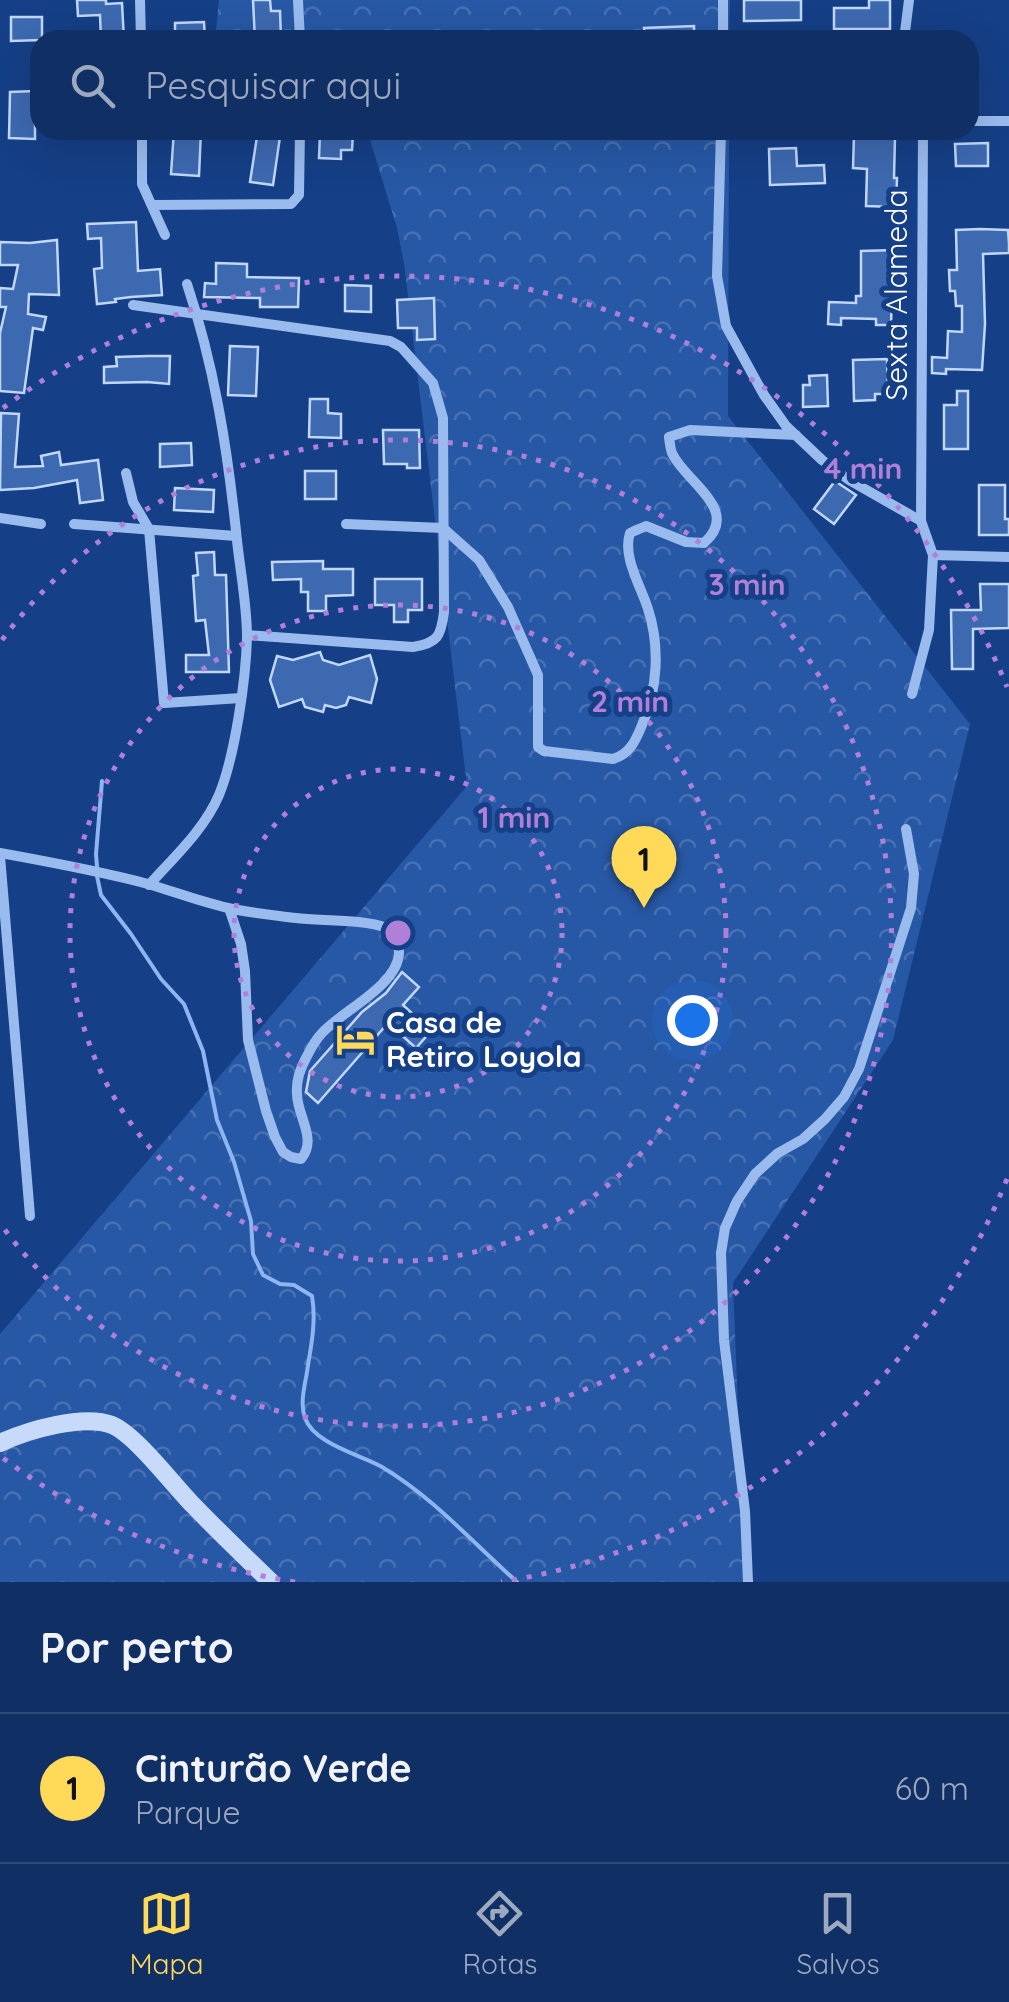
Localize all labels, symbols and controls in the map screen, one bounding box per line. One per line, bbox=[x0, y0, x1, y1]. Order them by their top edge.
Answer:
search box bbox=[30, 30, 979, 140]
icon: search bbox=[65, 58, 120, 113]
text: Pesquisar aqui bbox=[145, 61, 401, 109]
street label: Sexta Alameda bbox=[877, 189, 915, 401]
text: 4 min bbox=[824, 449, 902, 487]
text: 3 min bbox=[708, 565, 786, 603]
text: 2 min bbox=[591, 682, 669, 720]
text: 1 min bbox=[478, 798, 550, 836]
pin: 1 bbox=[612, 826, 676, 908]
centre of rings bbox=[380, 915, 416, 951]
your location bbox=[667, 995, 718, 1046]
place label: Casa de Retiro Loyola bbox=[386, 1003, 582, 1075]
hotel icon: Casa de Retiro Loyola bbox=[335, 1018, 377, 1060]
text: Por perto bbox=[40, 1621, 234, 1674]
text: Cinturão Verde bbox=[135, 1744, 412, 1792]
text: 1 bbox=[66, 1768, 79, 1808]
text: 60 m bbox=[895, 1768, 969, 1808]
text: Parque bbox=[135, 1792, 241, 1832]
tab: Mapa bbox=[129, 1886, 204, 1981]
tab: Rotas bbox=[462, 1886, 538, 1981]
tab: Salvos bbox=[796, 1886, 880, 1981]

